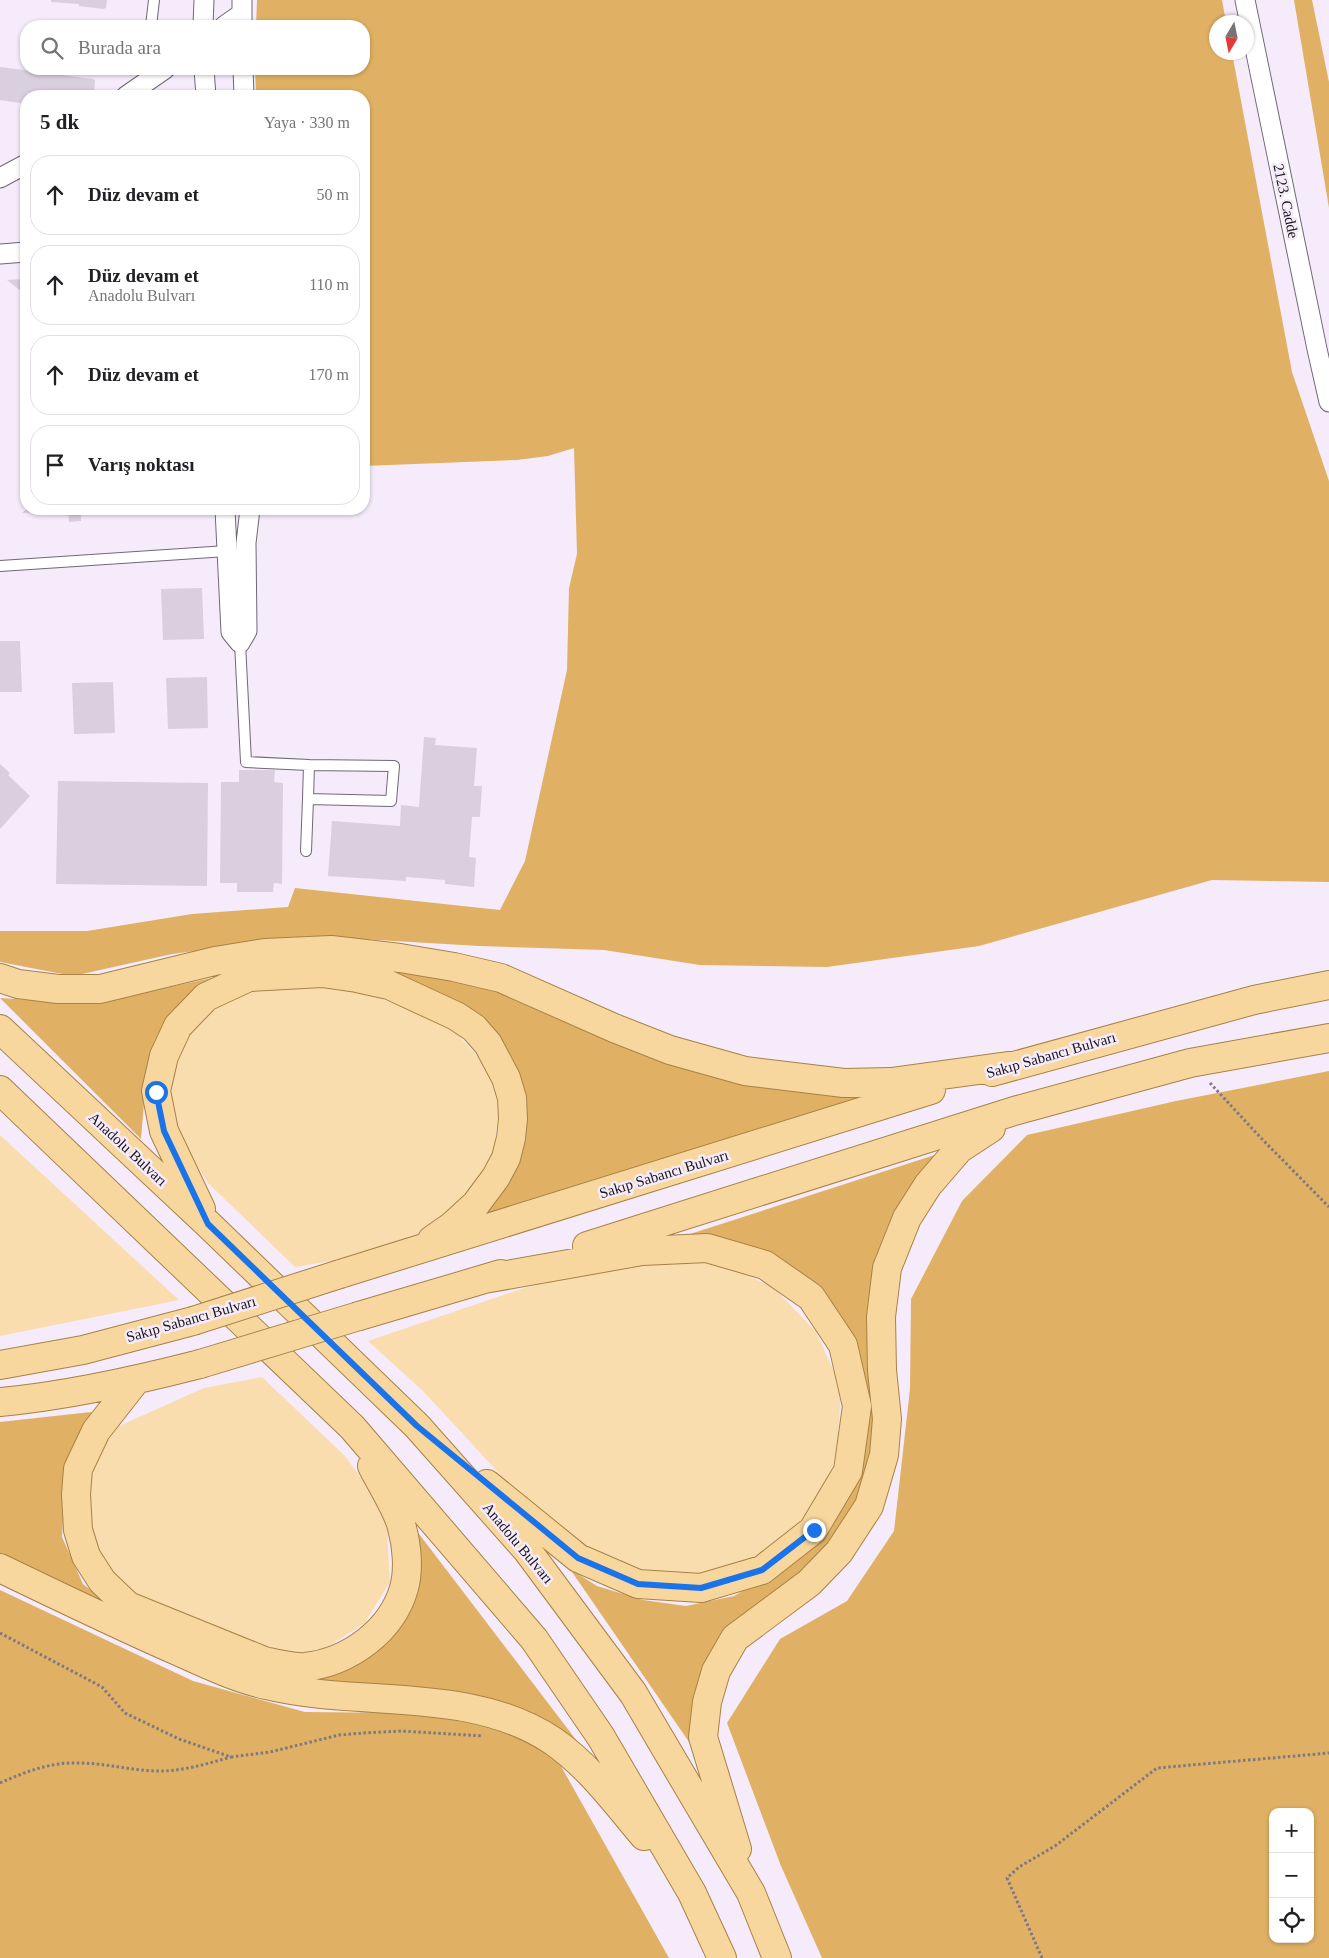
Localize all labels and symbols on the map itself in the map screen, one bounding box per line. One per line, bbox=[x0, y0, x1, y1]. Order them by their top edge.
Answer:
north arrow bbox=[1209, 15, 1254, 60]
street label: 2123. Cadde bbox=[1270, 162, 1302, 240]
street label: Sakıp Sabancı Bulvarı bbox=[984, 1029, 1118, 1081]
route start bbox=[145, 1081, 168, 1104]
street label: Anadolu Bulvarı bbox=[86, 1109, 170, 1189]
street label: Sakıp Sabancı Bulvarı bbox=[598, 1147, 730, 1201]
street label: Sakıp Sabancı Bulvarı bbox=[124, 1293, 258, 1345]
street label: Anadolu Bulvarı bbox=[480, 1499, 556, 1587]
route end bbox=[803, 1519, 826, 1542]

